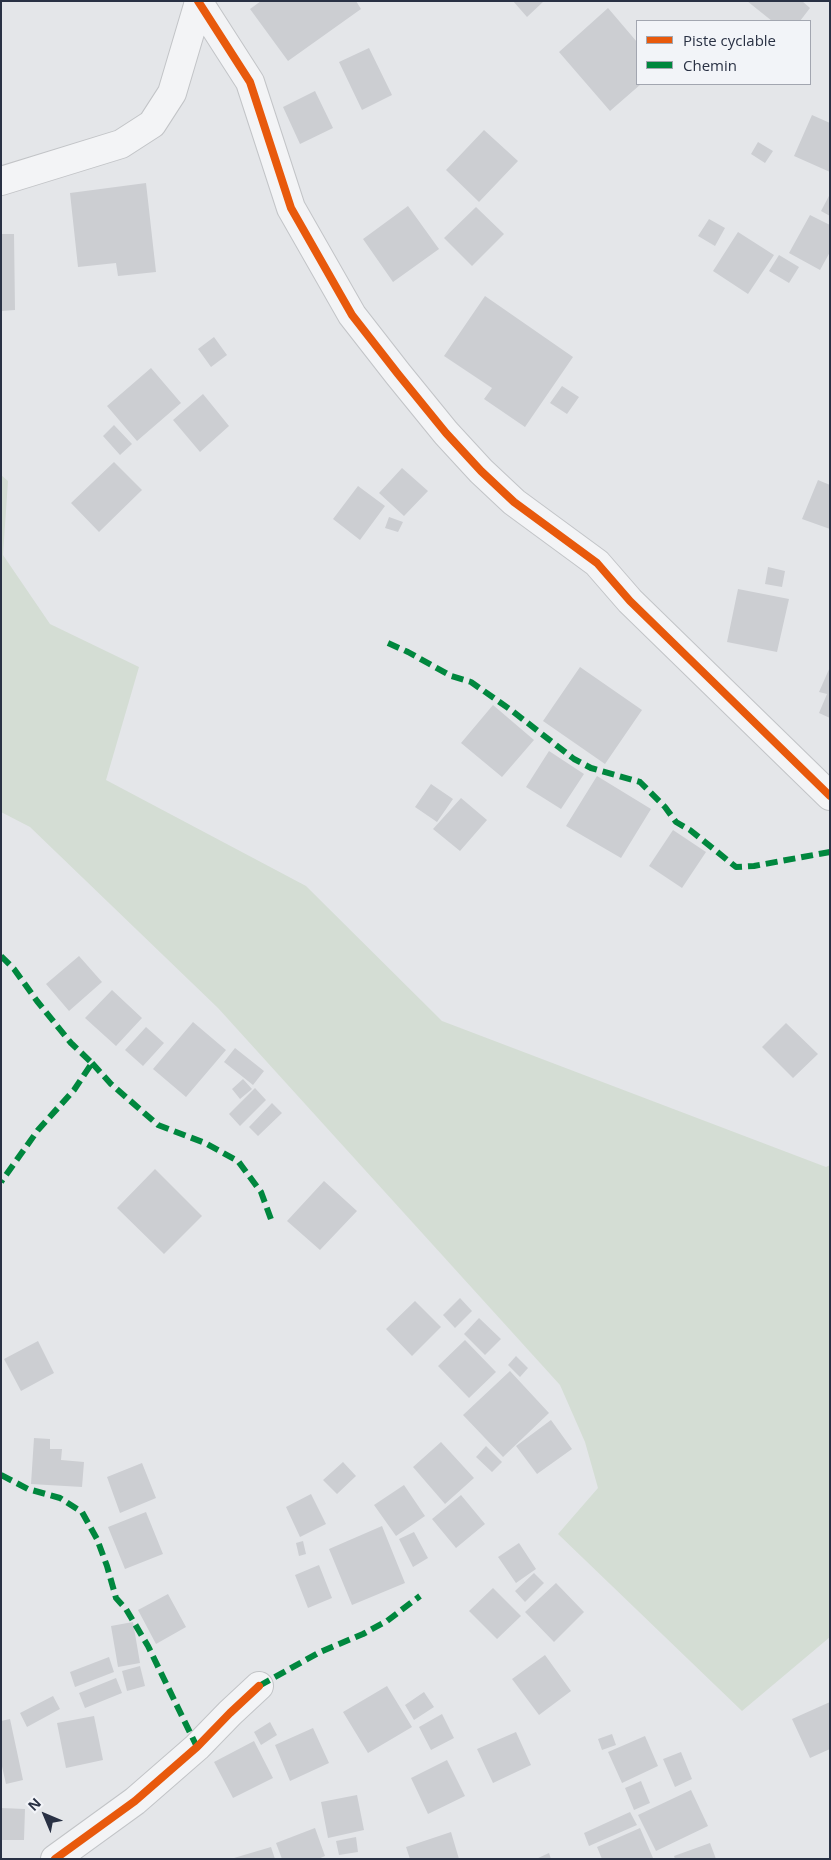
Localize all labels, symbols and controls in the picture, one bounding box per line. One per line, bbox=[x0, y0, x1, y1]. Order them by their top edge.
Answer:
legend bbox=[636, 20, 811, 85]
text: Piste cyclable bbox=[683, 30, 776, 50]
text: Chemin bbox=[683, 55, 737, 75]
north arrow bbox=[20, 1790, 70, 1840]
text: N bbox=[23, 1793, 45, 1815]

